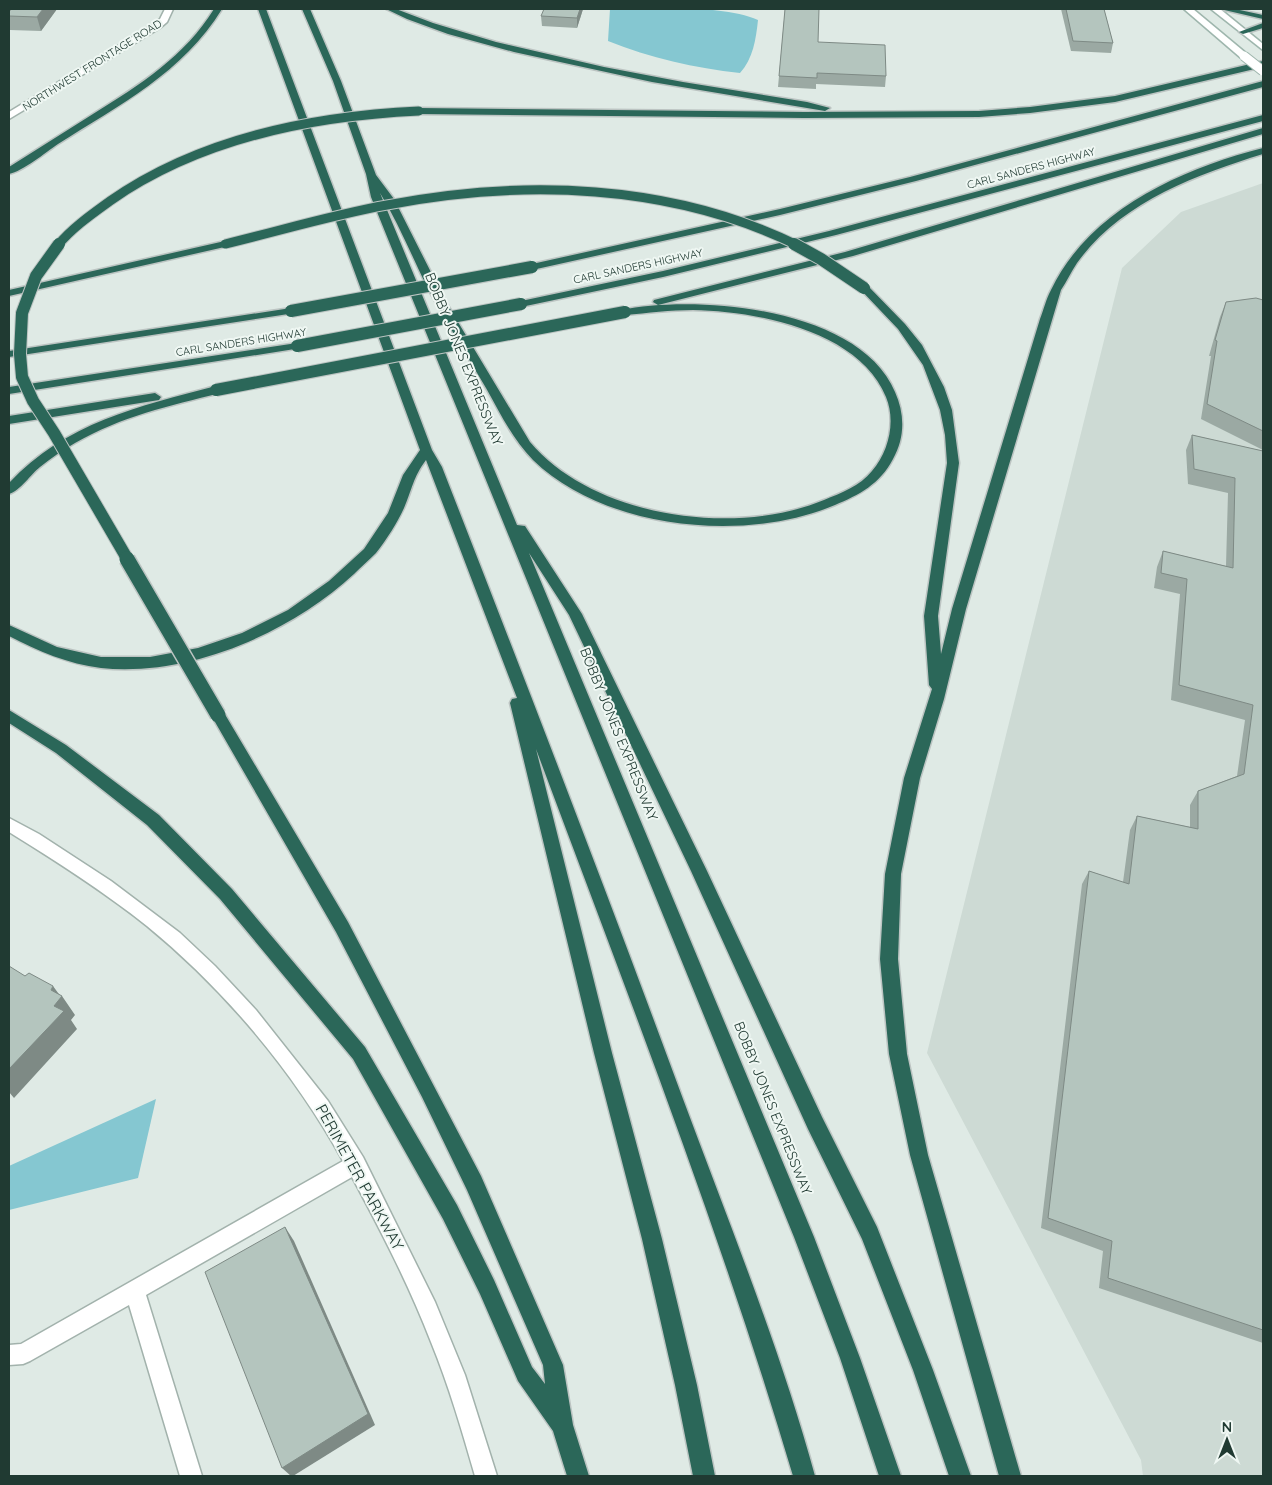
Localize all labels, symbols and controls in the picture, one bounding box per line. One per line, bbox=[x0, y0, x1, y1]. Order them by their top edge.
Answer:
street label: NORTHWEST FRONTAGE ROAD bbox=[20, 16, 164, 114]
street label: CARL SANDERS HIGHWAY bbox=[965, 144, 1097, 192]
street label: CARL SANDERS HIGHWAY bbox=[572, 245, 704, 287]
street label: BOBBY JONES EXPRESSWAY bbox=[421, 270, 507, 448]
street label: CARL SANDERS HIGHWAY bbox=[175, 325, 307, 359]
street label: BOBBY JONES EXPRESSWAY bbox=[576, 645, 662, 823]
street label: BOBBY JONES EXPRESSWAY bbox=[730, 1019, 816, 1197]
street label: PERIMETER PARKWAY bbox=[312, 1100, 409, 1254]
north arrow bbox=[1202, 1415, 1252, 1465]
text: N bbox=[1222, 1418, 1232, 1436]

